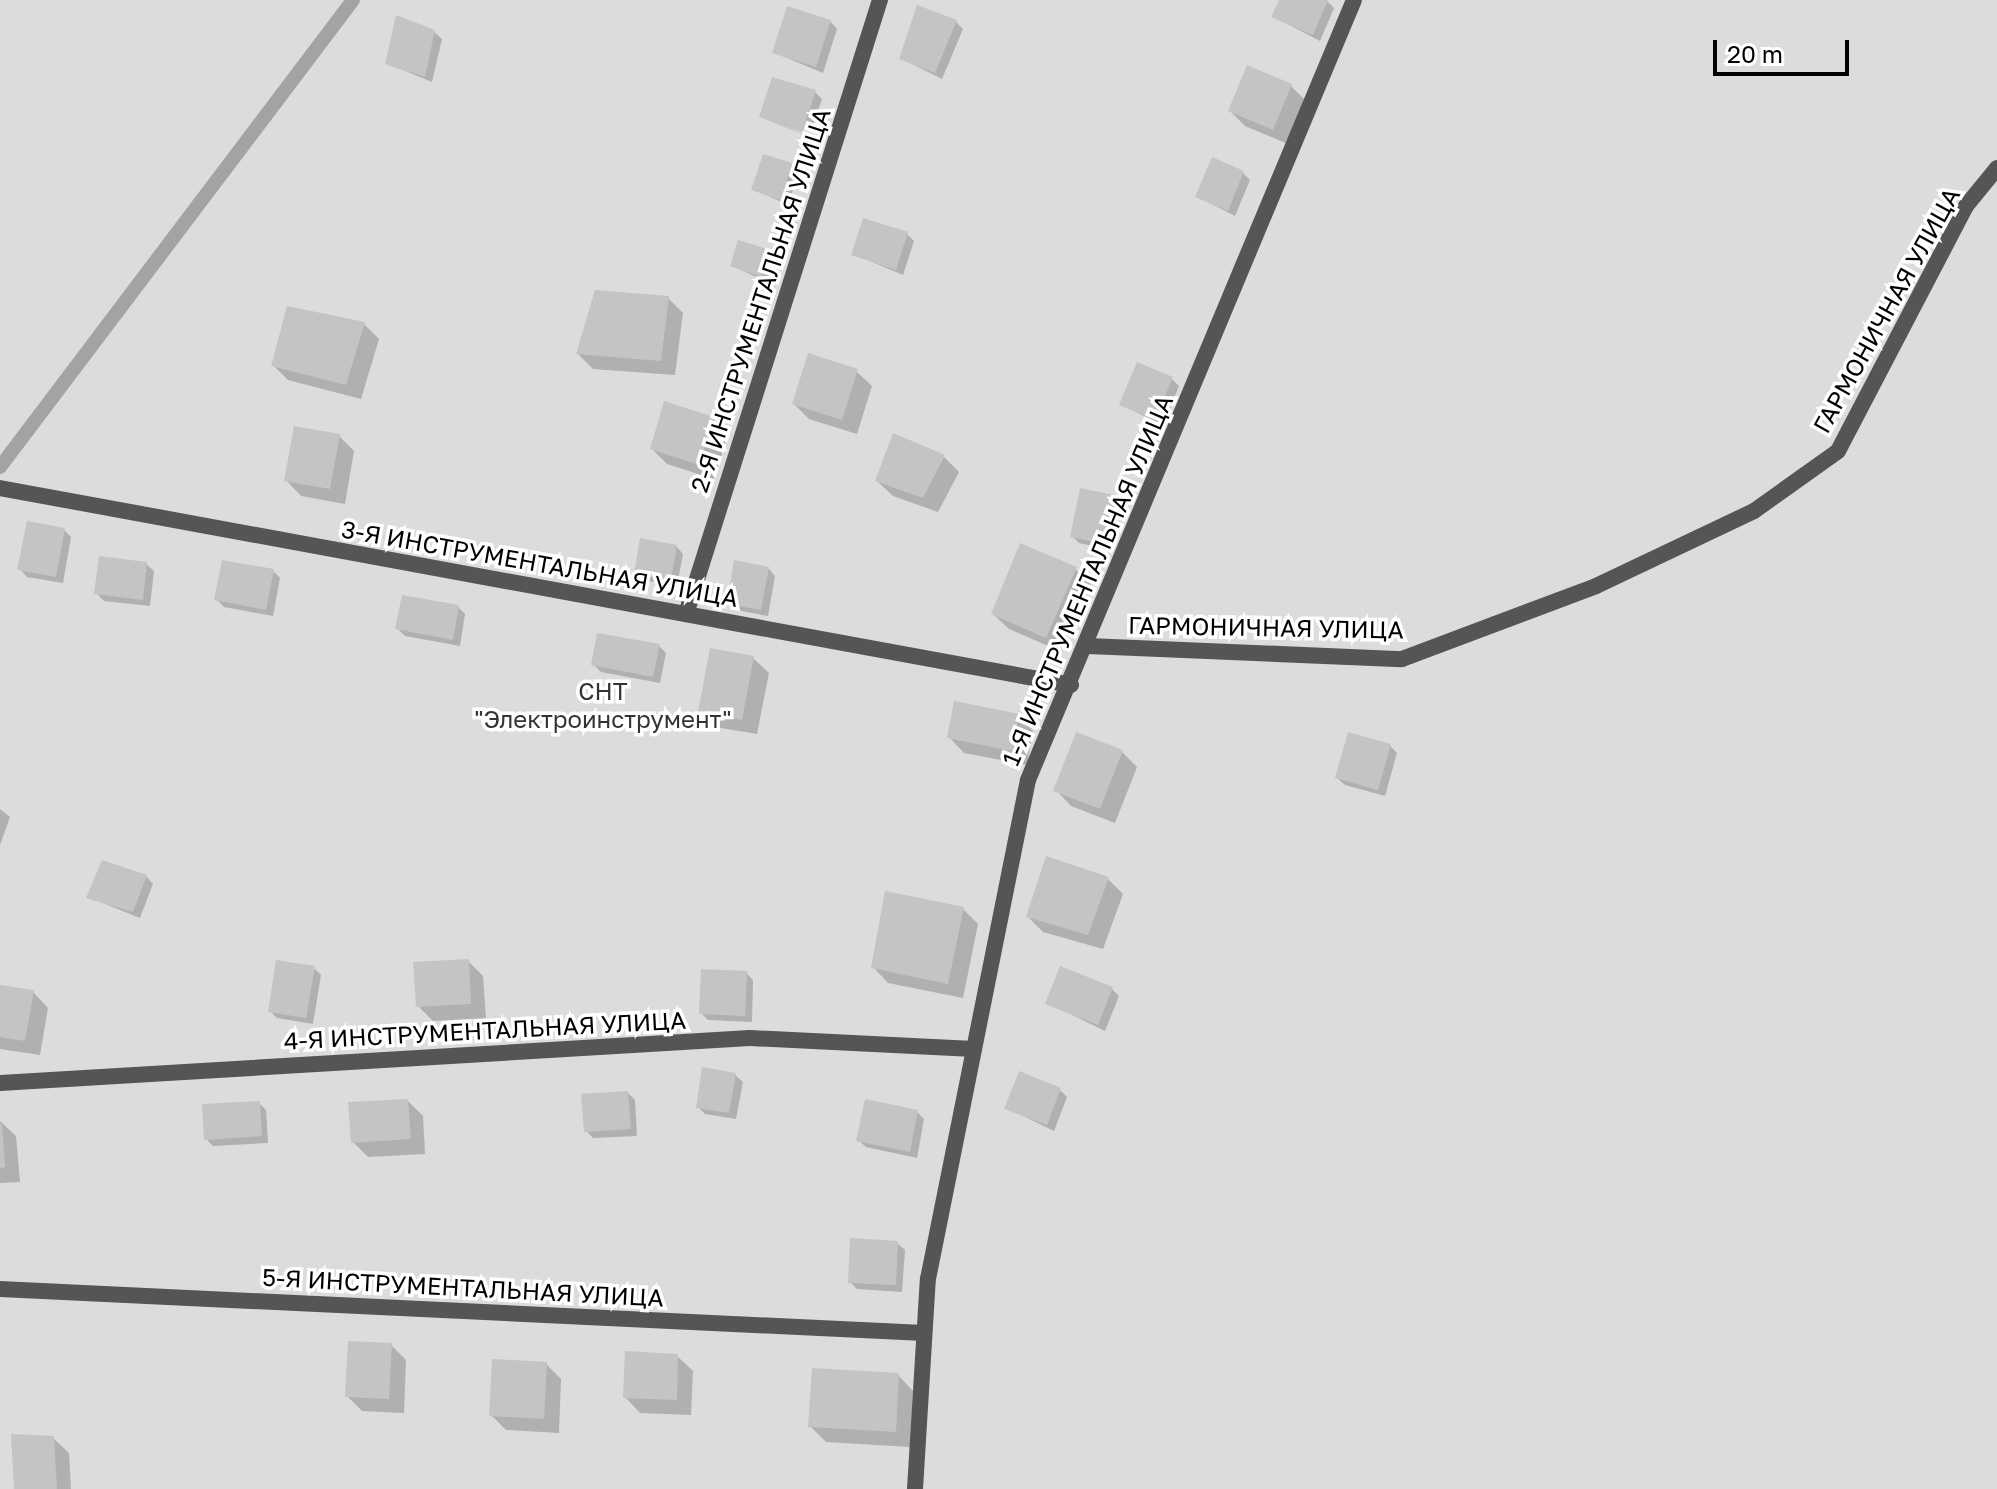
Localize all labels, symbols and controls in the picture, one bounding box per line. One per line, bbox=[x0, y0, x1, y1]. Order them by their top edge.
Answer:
scale bar bbox=[1717, 24, 1853, 74]
text: 20 m bbox=[1727, 39, 1783, 68]
street label: 2-Я ИНСТРУМЕНТАЛЬНАЯ УЛИЦА bbox=[684, 104, 836, 496]
street label: ГАРМОНИЧНАЯ УЛИЦА bbox=[1807, 182, 1965, 438]
street label: 1-Я ИНСТРУМЕНТАЛЬНАЯ УЛИЦА bbox=[996, 390, 1178, 770]
street label: 3-Я ИНСТРУМЕНТАЛЬНАЯ УЛИЦА bbox=[339, 514, 741, 612]
street label: ГАРМОНИЧНАЯ УЛИЦА bbox=[1128, 610, 1404, 644]
park label: СНТ "Электроинструмент" bbox=[474, 677, 732, 733]
street label: 4-Я ИНСТРУМЕНТАЛЬНАЯ УЛИЦА bbox=[283, 1005, 687, 1055]
street label: 5-Я ИНСТРУМЕНТАЛЬНАЯ УЛИЦА bbox=[261, 1262, 665, 1312]

